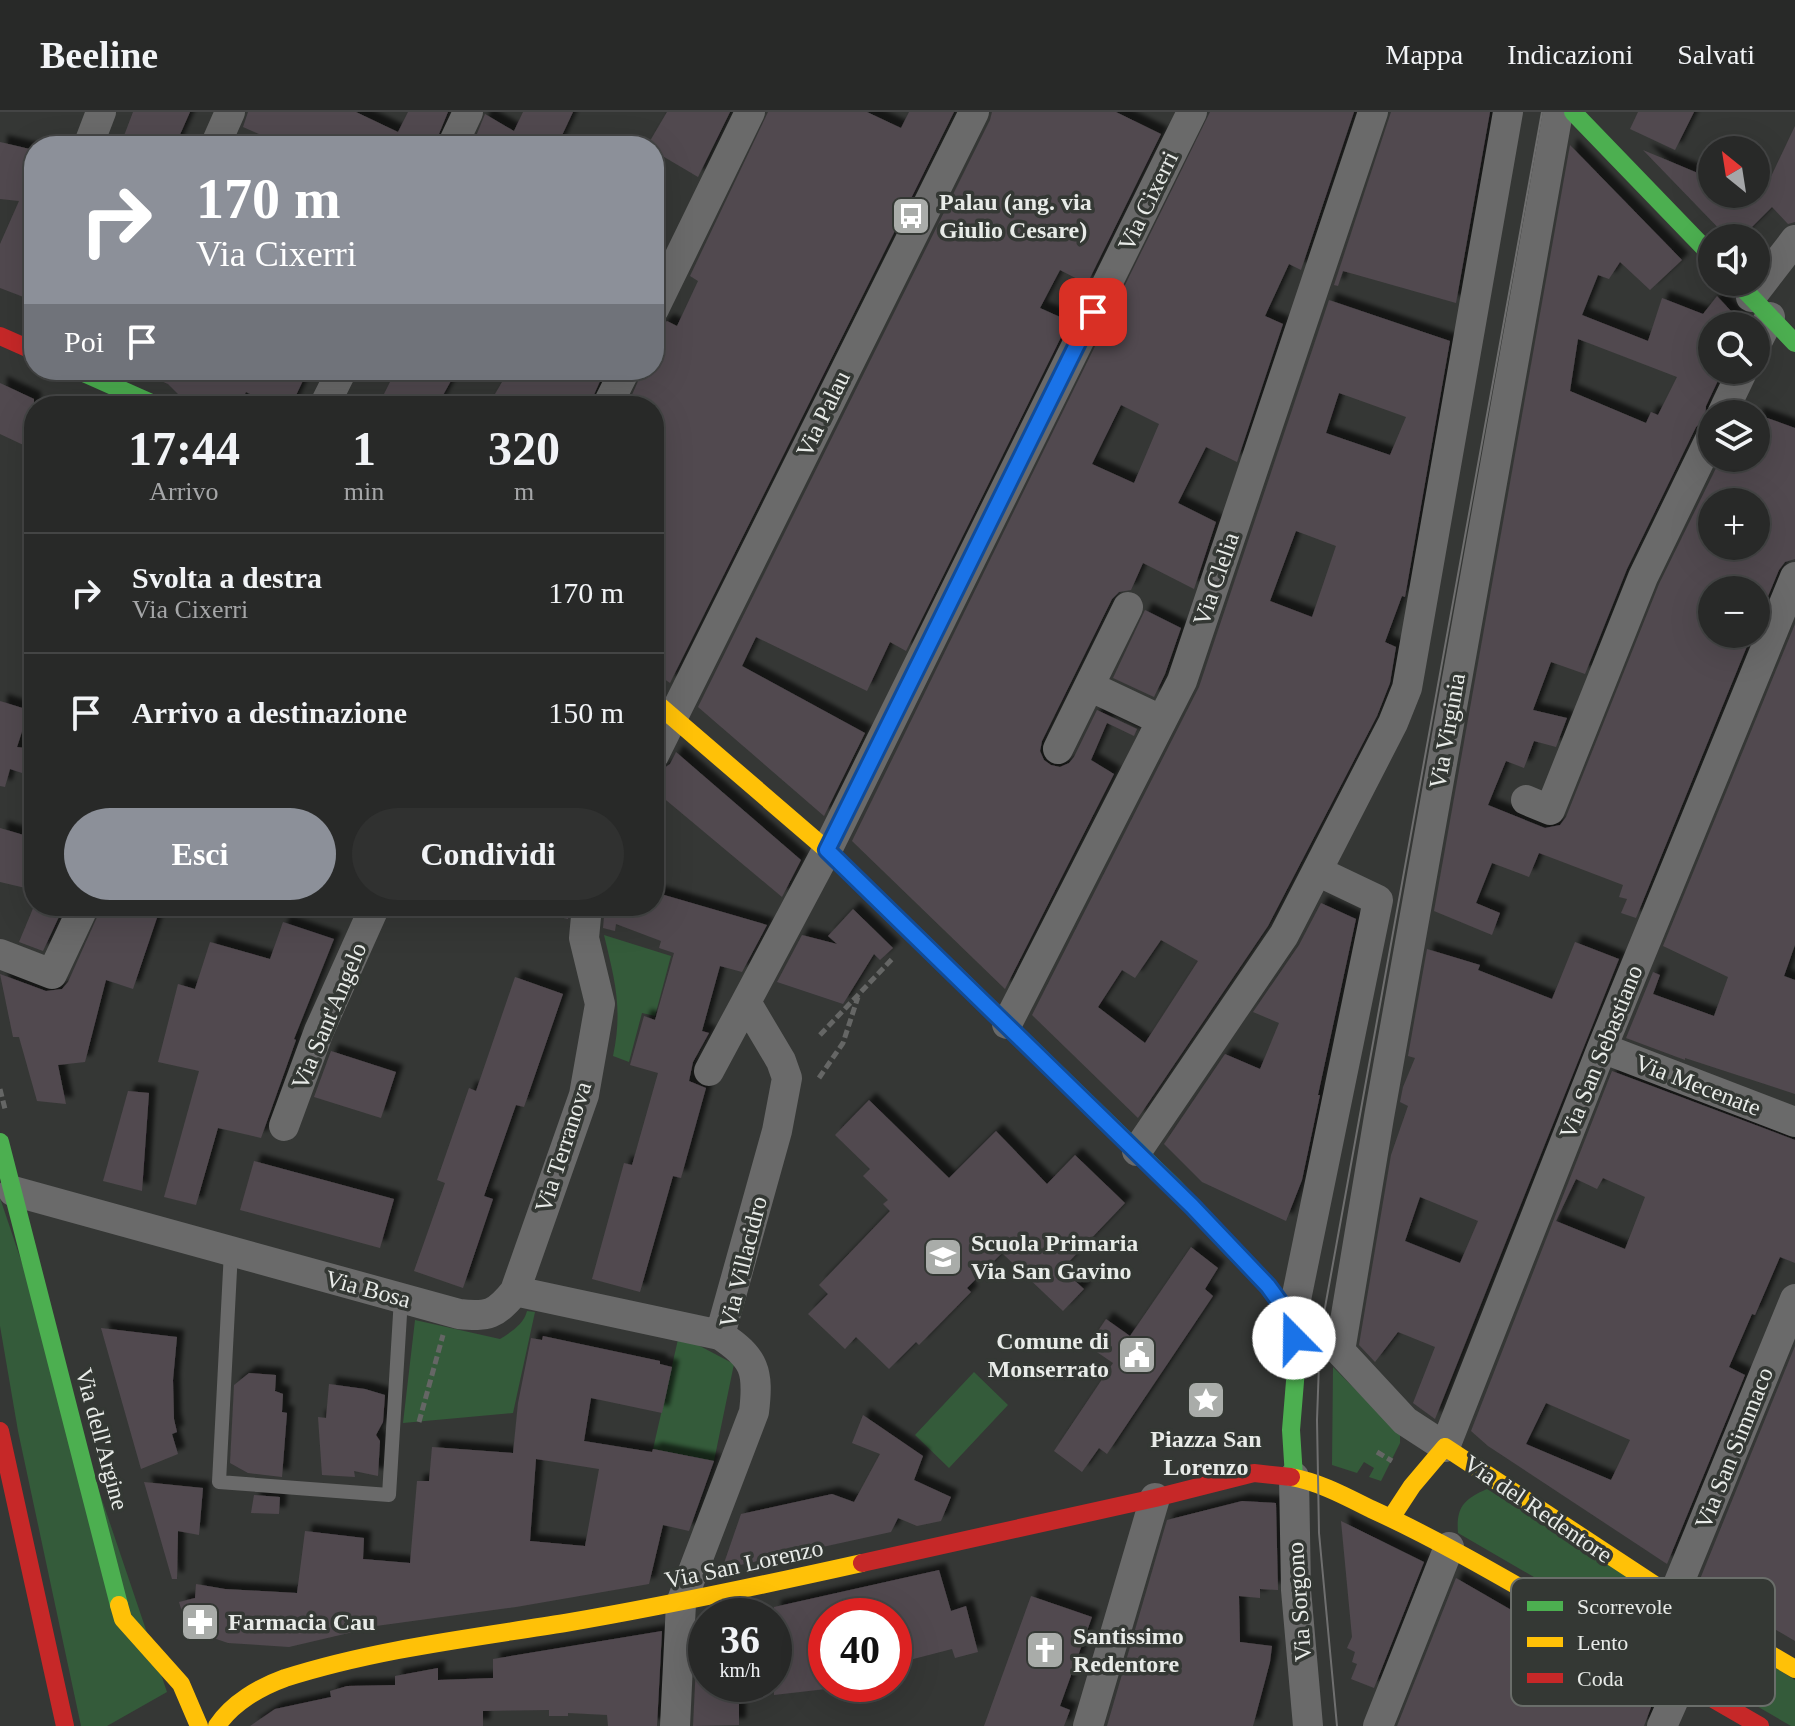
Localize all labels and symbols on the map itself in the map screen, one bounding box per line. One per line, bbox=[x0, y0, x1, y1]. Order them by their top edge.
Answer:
north arrow bbox=[1698, 136, 1770, 208]
street label: Via Cixerri bbox=[1113, 147, 1183, 255]
place label: Palau (ang. via Giulio Cesare) bbox=[939, 189, 1092, 243]
bus stop icon: Palau (ang. via Giulio Cesare) bbox=[890, 195, 932, 237]
pin bbox=[1059, 278, 1127, 346]
street label: Via Palau bbox=[791, 367, 855, 461]
street label: Via Clelia bbox=[1188, 529, 1244, 629]
street label: Via Virginia bbox=[1424, 671, 1470, 791]
street label: Via Sant'Angelo bbox=[286, 939, 372, 1093]
street label: Via San Sebastiano bbox=[1554, 961, 1648, 1143]
street label: Via Mecenate bbox=[1631, 1049, 1765, 1121]
street label: Via Terranova bbox=[530, 1078, 596, 1216]
street label: Via Villacidro bbox=[714, 1194, 772, 1330]
place label: Scuola Primaria Via San Gavino bbox=[971, 1230, 1138, 1284]
school or university icon: Scuola Primaria Via San Gavino bbox=[922, 1236, 964, 1278]
street label: Via Bosa bbox=[323, 1265, 414, 1313]
position arrow bbox=[1252, 1296, 1336, 1380]
place label: Comune di Monserrato bbox=[988, 1328, 1109, 1382]
public building icon: Comune di Monserrato bbox=[1116, 1334, 1158, 1376]
street label: Via San Simmaco bbox=[1690, 1363, 1778, 1533]
street label: Via dell'Argine bbox=[71, 1365, 133, 1513]
place icon: Piazza San Lorenzo bbox=[1185, 1379, 1227, 1421]
place label: Piazza San Lorenzo bbox=[1150, 1426, 1262, 1480]
street label: Via del Redentore bbox=[1459, 1450, 1617, 1568]
street label: Via San Lorenzo bbox=[662, 1535, 826, 1593]
street label: Via Sorgono bbox=[1282, 1541, 1316, 1663]
legend bbox=[1511, 1578, 1775, 1706]
text: Scorrevole bbox=[1577, 1594, 1672, 1619]
speed limit sign: 40 bbox=[808, 1598, 912, 1702]
pharmacy icon: Farmacia Cau bbox=[179, 1601, 221, 1643]
place label: Farmacia Cau bbox=[228, 1609, 375, 1635]
place label: Santissimo Redentore bbox=[1073, 1623, 1184, 1677]
church icon: Santissimo Redentore bbox=[1024, 1629, 1066, 1671]
text: Lento bbox=[1577, 1630, 1628, 1655]
text: Coda bbox=[1577, 1666, 1624, 1691]

